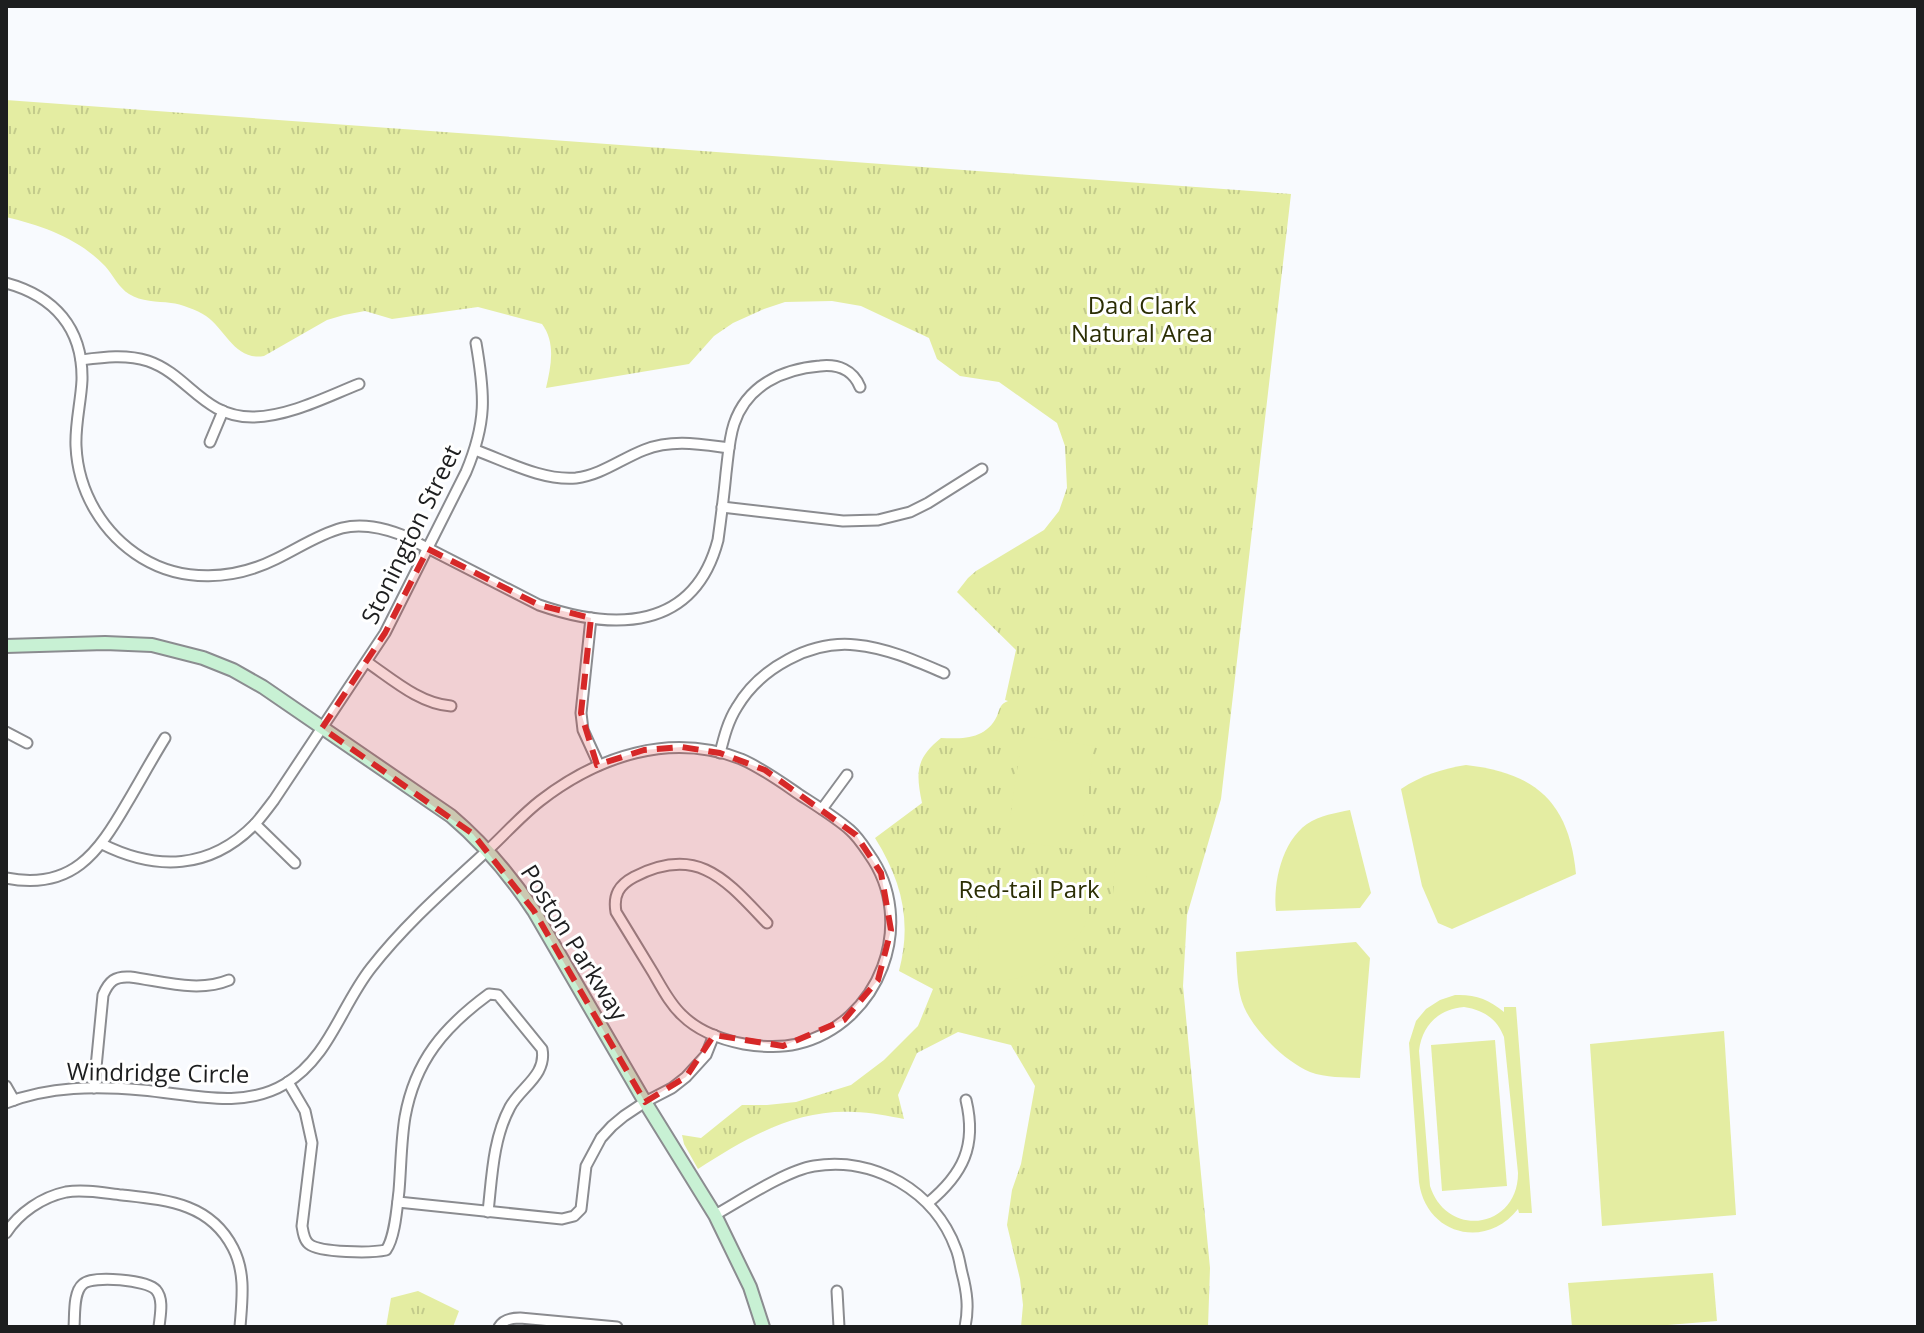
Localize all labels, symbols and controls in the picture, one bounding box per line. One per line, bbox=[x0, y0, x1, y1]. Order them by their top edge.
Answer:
park label: Dad Clark Natural Area bbox=[1071, 288, 1213, 349]
street label: Stonington Street bbox=[352, 439, 468, 629]
street label: Poston Parkway bbox=[514, 858, 637, 1027]
park label: Red-tail Park bbox=[958, 872, 1100, 905]
street label: Windridge Circle bbox=[66, 1054, 250, 1090]

